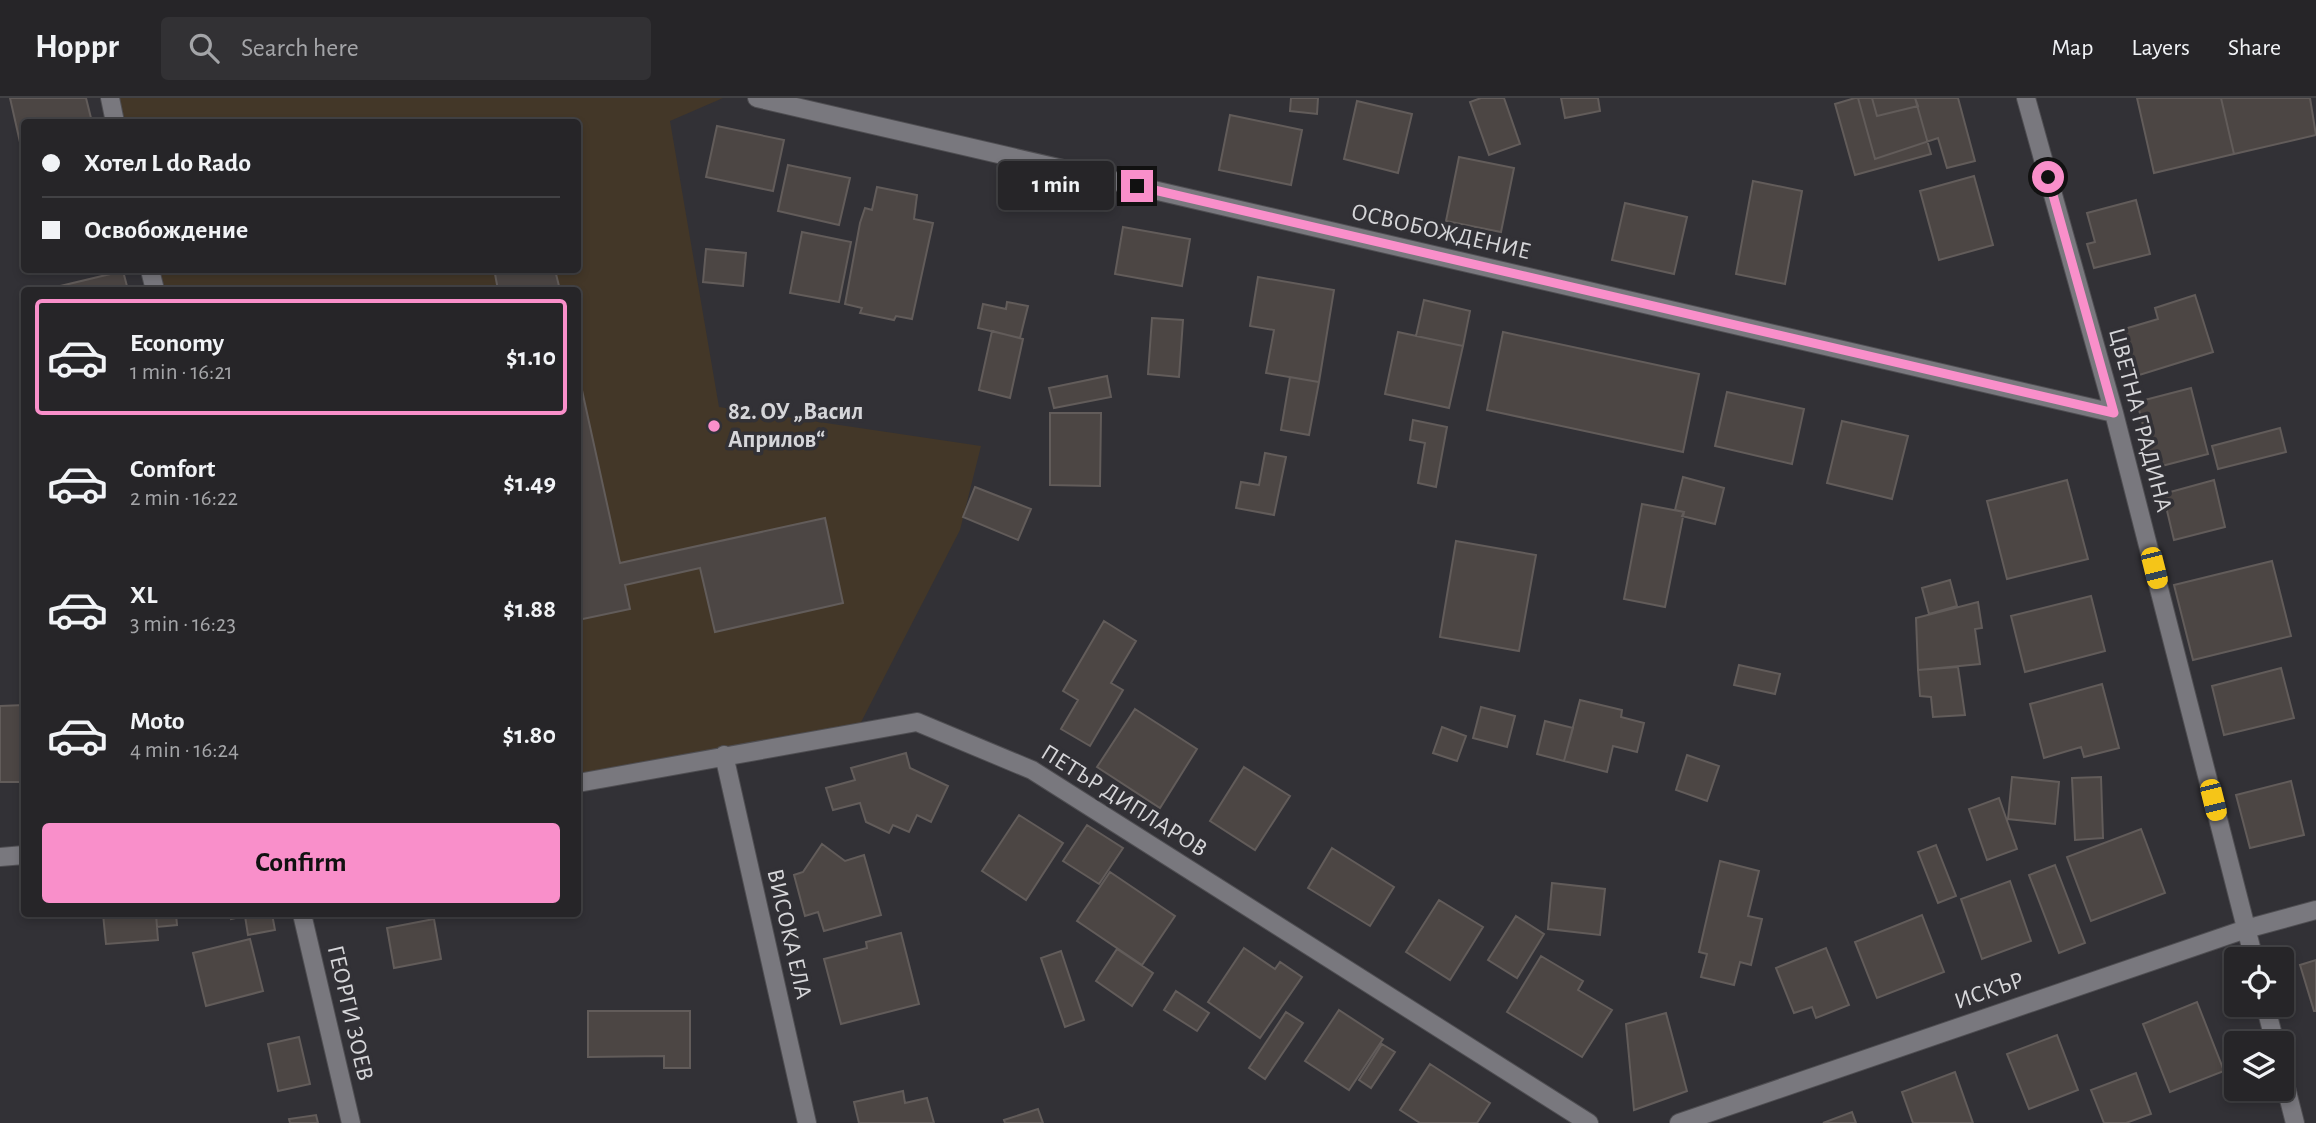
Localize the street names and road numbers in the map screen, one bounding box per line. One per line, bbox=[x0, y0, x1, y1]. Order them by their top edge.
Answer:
street label: ОСВОБОЖДЕНИЕ bbox=[1349, 200, 1533, 264]
street label: ЦВЕТНА ГРАДИНА bbox=[2104, 325, 2176, 515]
street label: ПЕТЪР ДИПЛАРОВ bbox=[1037, 740, 1211, 862]
street label: ВИСОКА ЕЛА bbox=[762, 867, 816, 1001]
street label: ГЕОРГИ ЗОЕВ bbox=[323, 943, 377, 1083]
street label: ИСКЪР bbox=[1951, 968, 2027, 1014]

